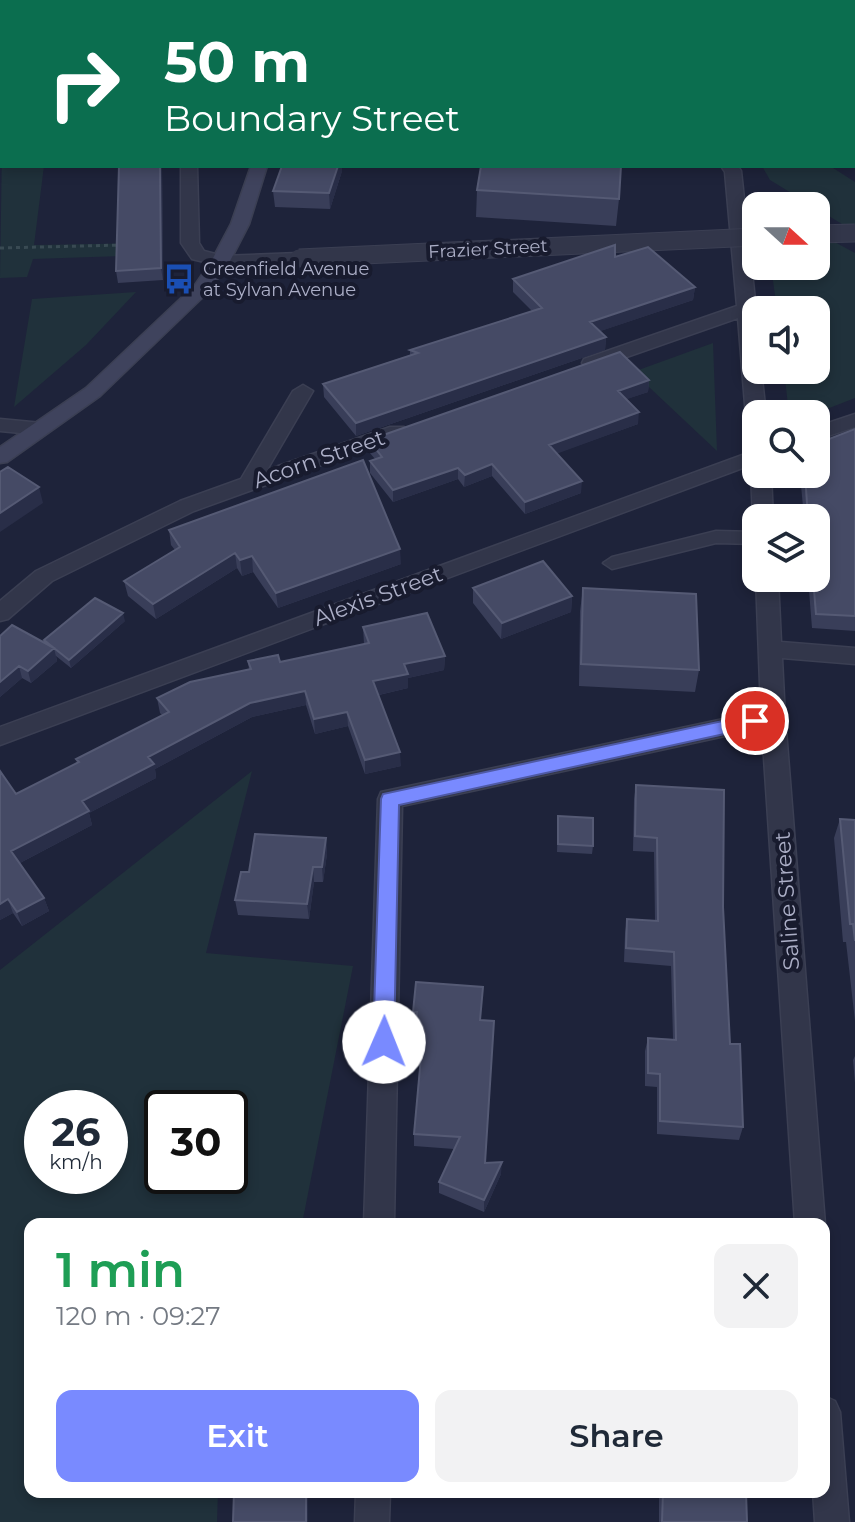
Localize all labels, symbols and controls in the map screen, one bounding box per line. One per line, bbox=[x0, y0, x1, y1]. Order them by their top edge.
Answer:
text: 50 m bbox=[164, 28, 310, 96]
icon: right bbox=[32, 32, 136, 136]
text: Boundary Street bbox=[164, 96, 460, 140]
north arrow bbox=[742, 192, 830, 280]
map controls bbox=[742, 192, 830, 592]
street label: Frazier Street bbox=[428, 235, 548, 263]
place label: Greenfield Avenue at Sylvan Avenue bbox=[203, 258, 369, 301]
bus stop icon: Greenfield Avenue at Sylvan Avenue bbox=[162, 262, 196, 296]
button: sound bbox=[742, 296, 830, 384]
button: search bbox=[742, 400, 830, 488]
street label: Acorn Street bbox=[250, 424, 388, 494]
button: layers bbox=[742, 504, 830, 592]
street label: Alexis Street bbox=[310, 560, 446, 632]
pin bbox=[721, 687, 789, 755]
icon: arrive bbox=[733, 699, 777, 743]
street label: Saline Street bbox=[769, 831, 805, 971]
position arrow bbox=[342, 1000, 426, 1084]
speed limit sign: 30 bbox=[144, 1090, 248, 1194]
text: 26 bbox=[51, 1107, 101, 1156]
text: km/h bbox=[49, 1150, 103, 1174]
text: 1 min bbox=[56, 1241, 185, 1299]
button: close bbox=[714, 1244, 798, 1328]
text: 120 m · 09:27 bbox=[56, 1300, 220, 1332]
button: Exit bbox=[56, 1390, 419, 1482]
button: Share bbox=[435, 1390, 798, 1482]

